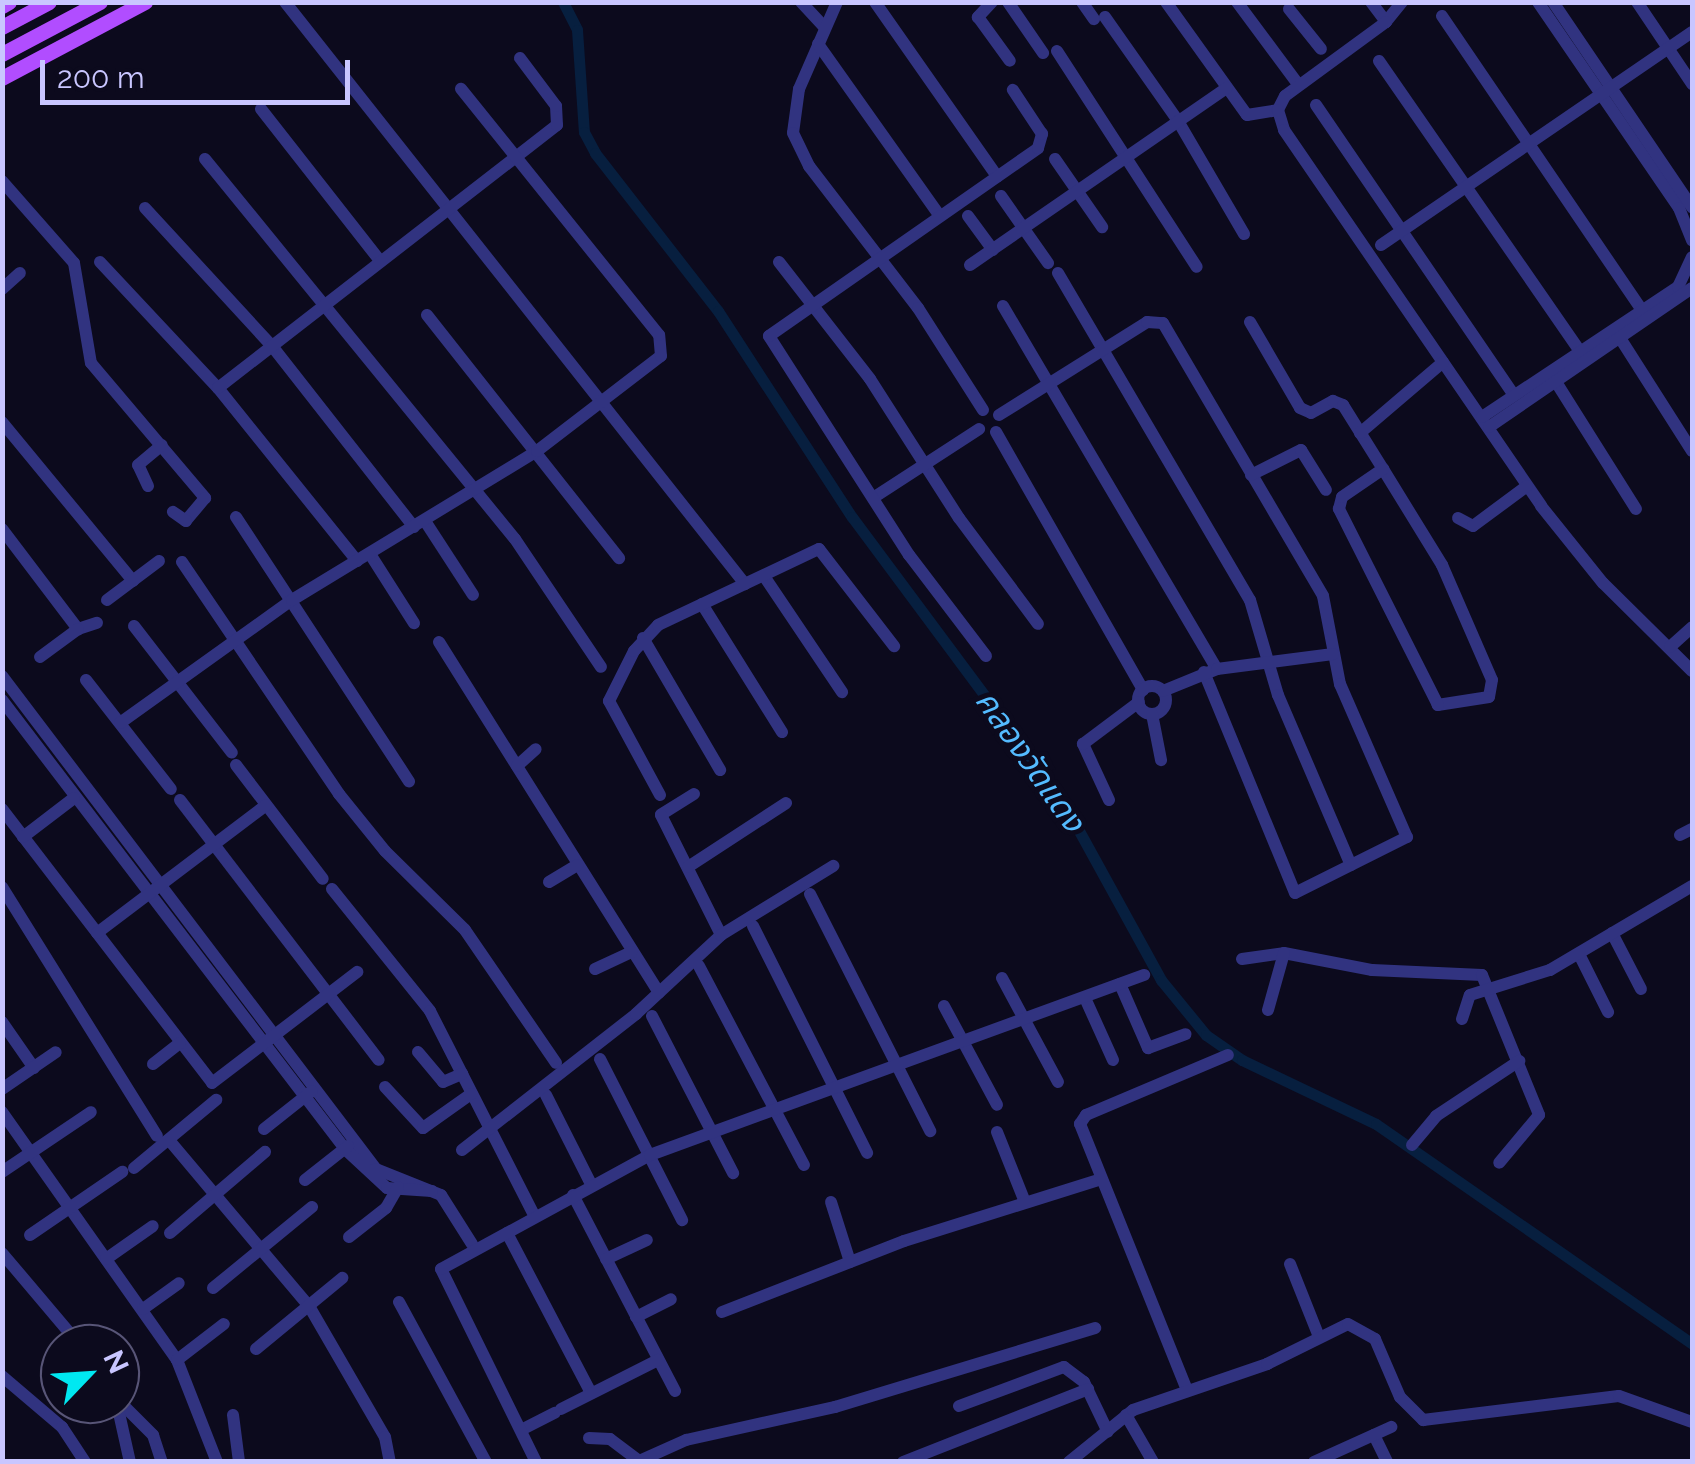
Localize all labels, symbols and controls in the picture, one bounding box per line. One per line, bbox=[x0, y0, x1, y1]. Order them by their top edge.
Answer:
scale bar bbox=[45, 40, 355, 102]
text: 200 m bbox=[57, 60, 145, 95]
water label: คลองวัดแดง bbox=[967, 683, 1093, 839]
north arrow bbox=[40, 1324, 140, 1424]
text: N bbox=[96, 1345, 135, 1379]

